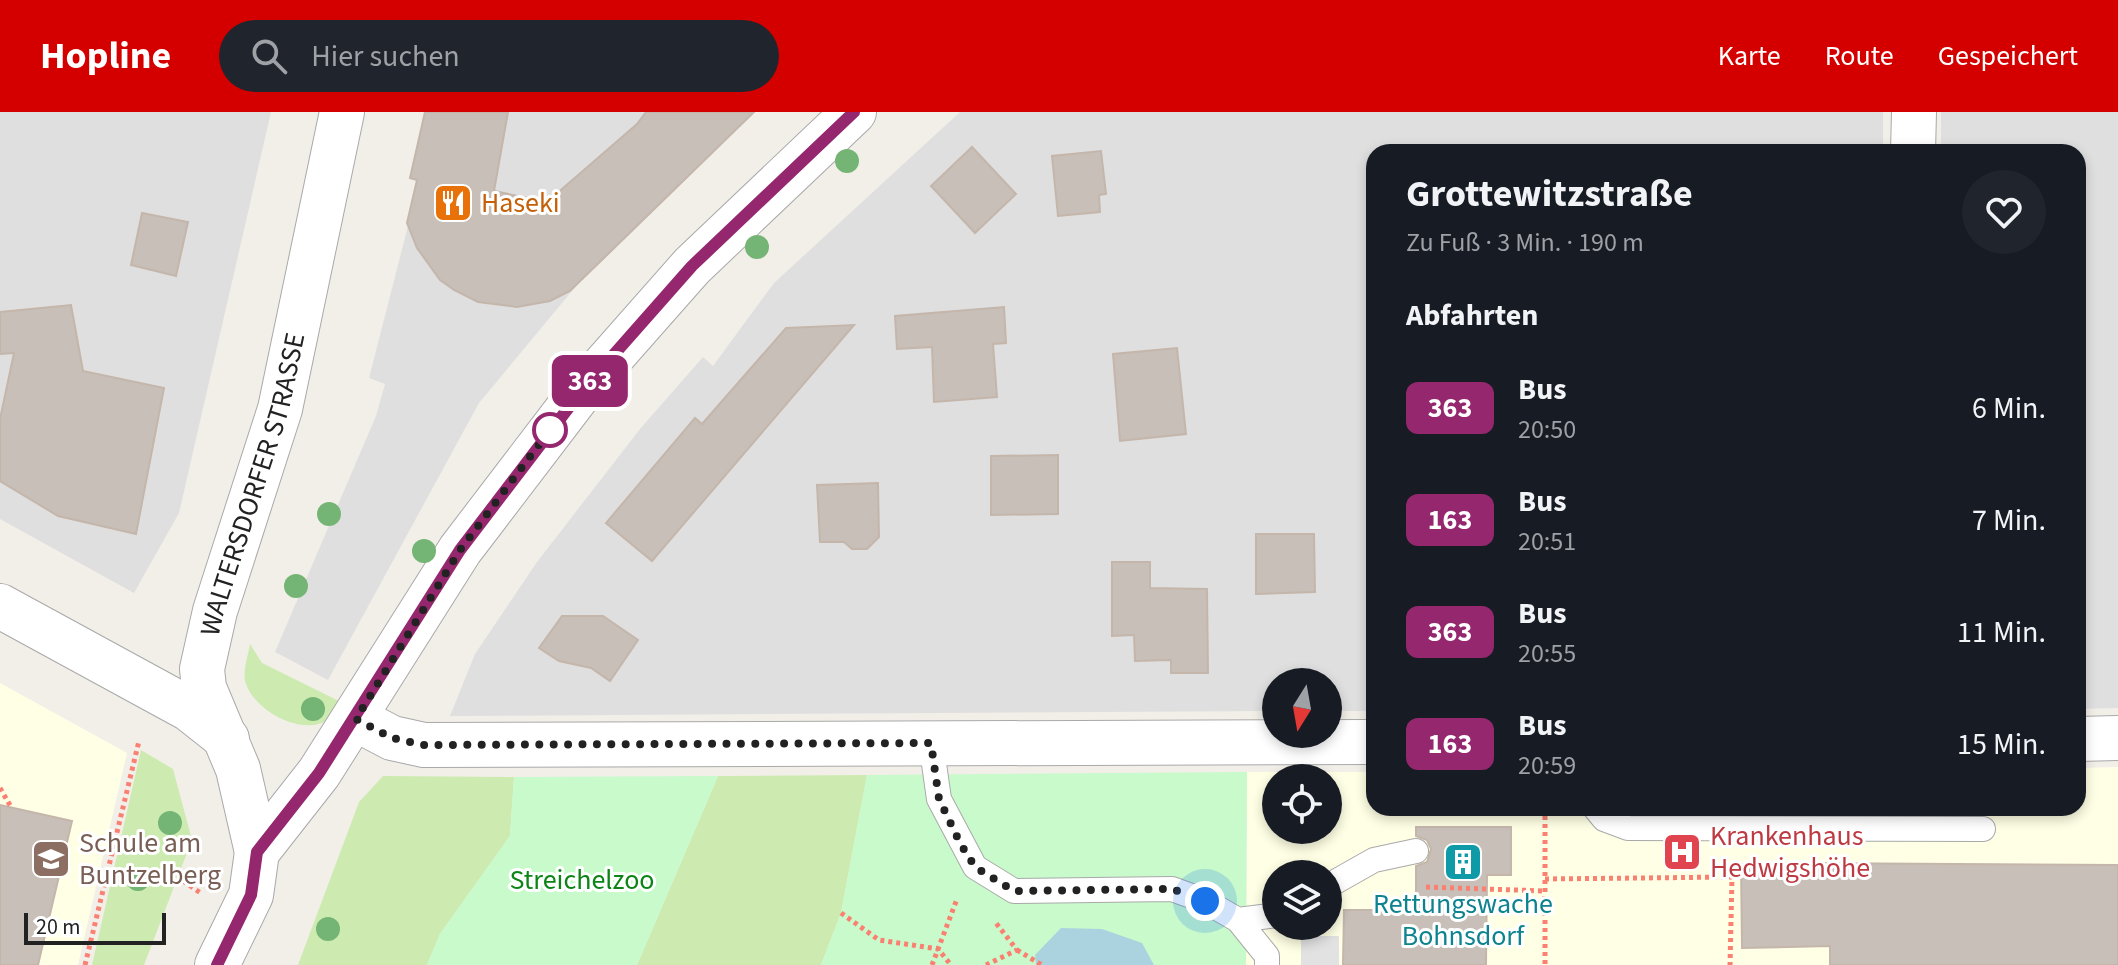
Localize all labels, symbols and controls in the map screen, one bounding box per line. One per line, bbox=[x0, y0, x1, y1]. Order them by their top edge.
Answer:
search box bbox=[219, 20, 779, 92]
text: Hopline bbox=[40, 29, 171, 83]
icon: search bbox=[247, 34, 291, 78]
text: Hier suchen bbox=[311, 35, 460, 78]
text: Karte bbox=[1718, 36, 1781, 76]
text: Route bbox=[1825, 36, 1894, 76]
text: Gespeichert bbox=[1938, 36, 2078, 76]
text: Grottewitzstraße bbox=[1406, 167, 1693, 221]
button: heart bbox=[1962, 170, 2046, 254]
restaurant icon: Haseki bbox=[432, 182, 474, 224]
place label: Haseki bbox=[481, 183, 560, 223]
text: Zu Fuß · 3 Min. · 190 m bbox=[1406, 224, 1644, 261]
text: Abfahrten bbox=[1406, 294, 1538, 337]
street label: WALTERSDORFER STRASSE bbox=[190, 329, 315, 640]
line badge: 363 bbox=[544, 355, 636, 407]
text: 363 bbox=[568, 361, 612, 401]
text: Bus bbox=[1518, 368, 1566, 411]
text: 6 Min. bbox=[1972, 387, 2046, 430]
text: 363 bbox=[1428, 388, 1472, 428]
text: 20:50 bbox=[1518, 411, 1576, 448]
unlabelled marker bbox=[533, 413, 567, 447]
text: Bus bbox=[1518, 480, 1566, 523]
text: 7 Min. bbox=[1972, 499, 2046, 542]
text: 163 bbox=[1428, 500, 1472, 540]
text: 20:51 bbox=[1518, 523, 1576, 560]
text: Bus bbox=[1518, 592, 1566, 635]
text: 11 Min. bbox=[1957, 611, 2046, 654]
text: 363 bbox=[1428, 612, 1472, 652]
text: 20:55 bbox=[1518, 635, 1576, 672]
north arrow bbox=[1262, 668, 1342, 748]
map controls bbox=[1262, 668, 1342, 940]
text: Bus bbox=[1518, 704, 1566, 747]
text: 15 Min. bbox=[1957, 723, 2046, 766]
text: 163 bbox=[1428, 724, 1472, 764]
text: 20:59 bbox=[1518, 747, 1576, 784]
button: locate bbox=[1262, 764, 1342, 844]
place label: Krankenhaus Hedwigshöhe bbox=[1710, 816, 1870, 888]
place label: Schule am Buntzelberg bbox=[79, 823, 221, 895]
hospital icon: Krankenhaus Hedwigshöhe bbox=[1661, 831, 1703, 873]
school or university icon: Schule am Buntzelberg bbox=[30, 838, 72, 880]
building icon: Rettungswache Bohnsdorf bbox=[1442, 841, 1484, 883]
park label: Streichelzoo bbox=[510, 860, 654, 900]
button: layers bbox=[1262, 860, 1342, 940]
your location bbox=[1185, 881, 1225, 921]
place label: Rettungswache Bohnsdorf bbox=[1373, 884, 1553, 956]
scale bar bbox=[24, 909, 166, 945]
text: 20 m bbox=[36, 911, 81, 943]

